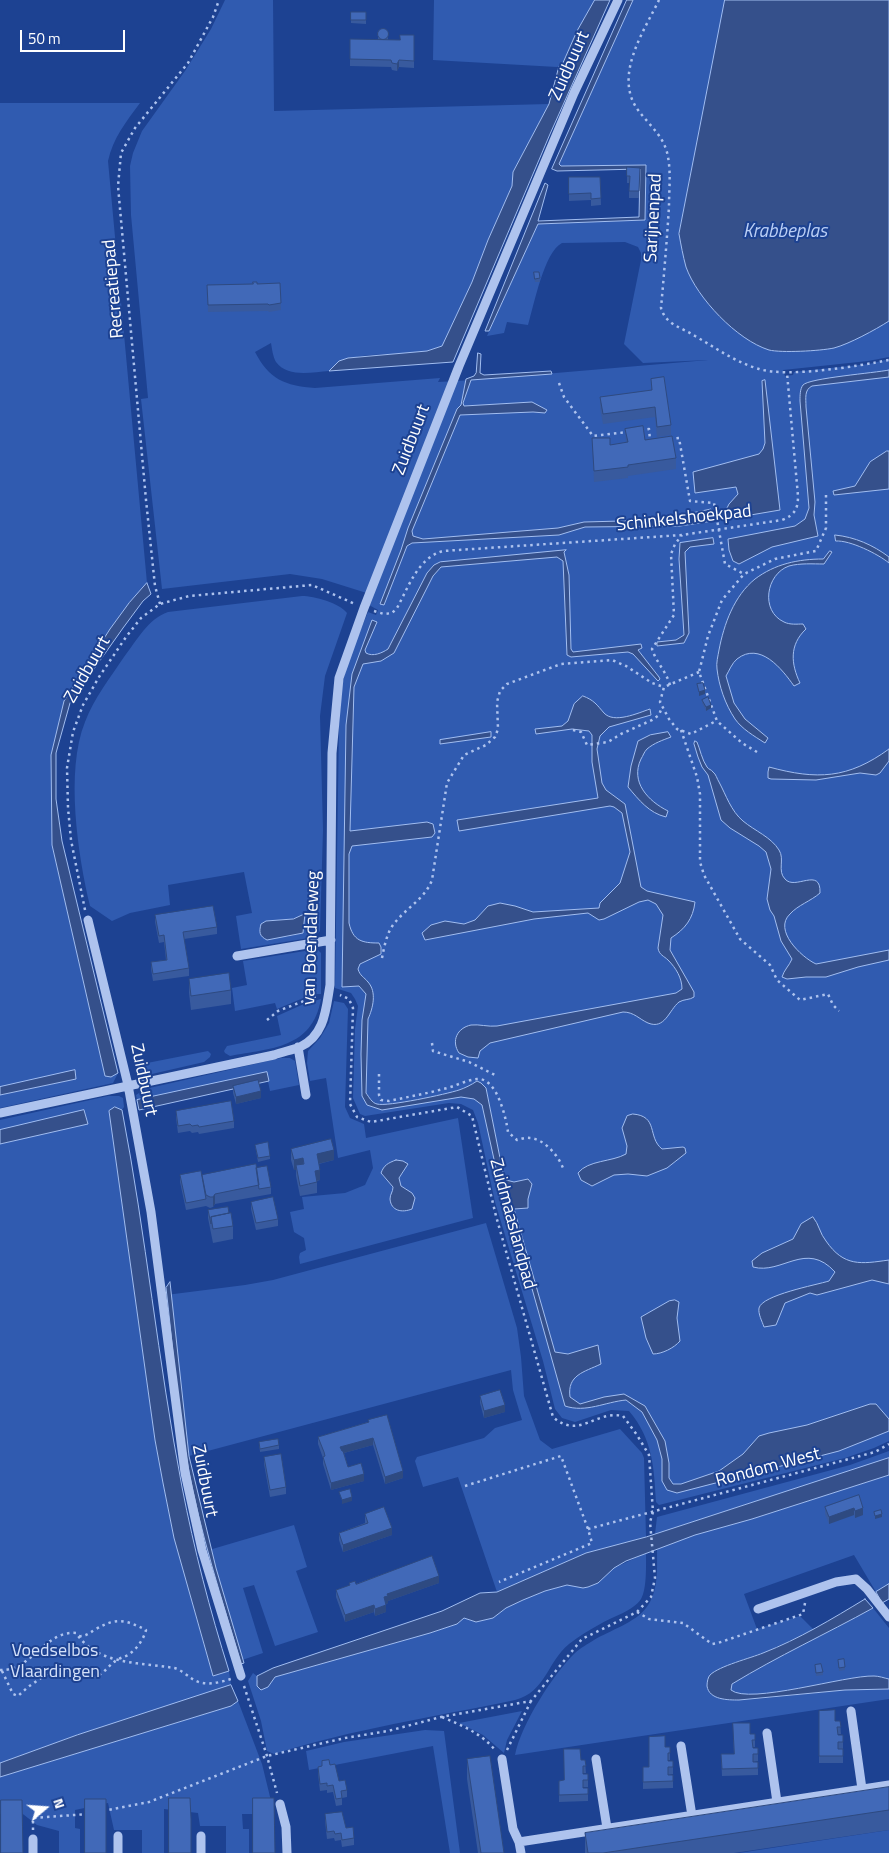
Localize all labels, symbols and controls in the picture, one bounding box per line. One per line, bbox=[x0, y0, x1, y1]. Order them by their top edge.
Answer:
scale bar bbox=[22, 20, 128, 52]
text: 50 m bbox=[28, 27, 61, 50]
street label: Zuidbuurt bbox=[545, 28, 595, 104]
street label: Sarijnenpad bbox=[641, 173, 667, 263]
water label: Krabbeplas bbox=[743, 221, 827, 243]
street label: Recreatiepad bbox=[99, 239, 129, 339]
street label: Zuidbuurt bbox=[389, 402, 435, 478]
street label: Schinkelshoekpad bbox=[615, 501, 753, 537]
street label: Zuidbuurt bbox=[60, 633, 116, 707]
street label: van Boendaleweg bbox=[299, 871, 325, 1005]
street label: Zuidbuurt bbox=[125, 1042, 161, 1118]
street label: Zuidmaaslandpad bbox=[484, 1156, 540, 1292]
street label: Zuidbuurt bbox=[186, 1443, 222, 1519]
street label: Rondom West bbox=[713, 1444, 823, 1492]
park label: Voedselbos Vlaardingen bbox=[10, 1641, 100, 1684]
north arrow bbox=[20, 1783, 70, 1833]
text: N bbox=[48, 1795, 71, 1811]

